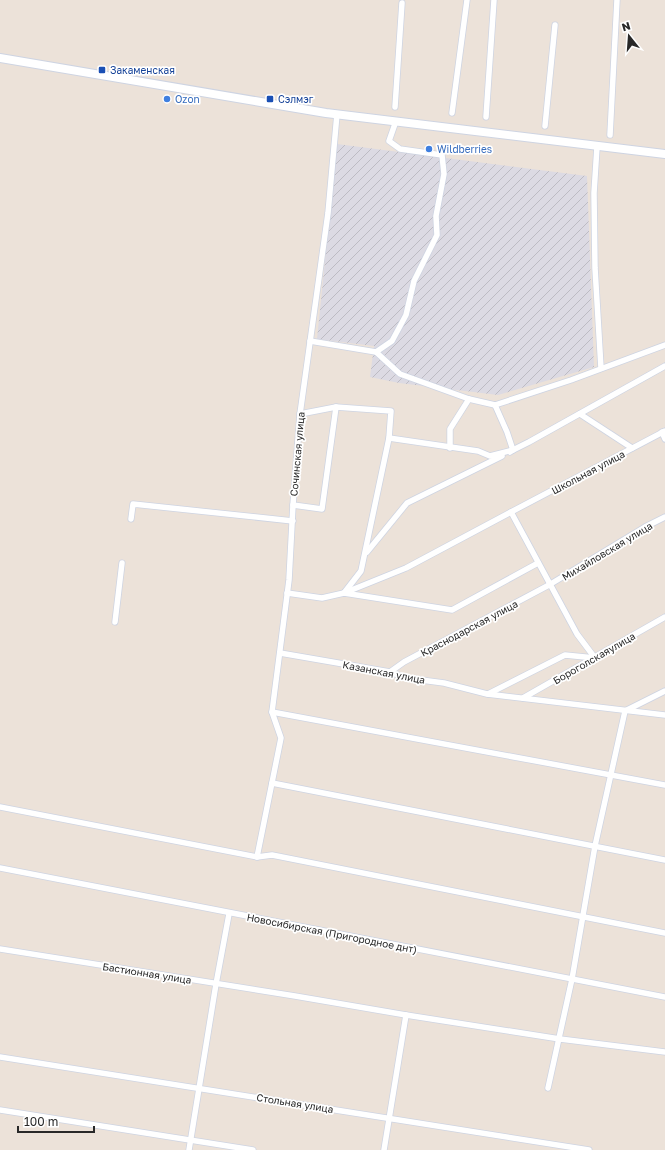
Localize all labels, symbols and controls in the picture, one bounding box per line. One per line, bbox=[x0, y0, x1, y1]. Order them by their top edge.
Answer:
north arrow bbox=[609, 16, 649, 56]
text: N bbox=[620, 19, 632, 33]
place label: Закаменская bbox=[110, 64, 175, 76]
marker: Закаменская bbox=[97, 65, 107, 75]
place label: Ozon bbox=[175, 93, 200, 105]
place label: Сэлмэг bbox=[278, 93, 314, 105]
marker: Ozon bbox=[162, 94, 172, 104]
marker: Сэлмэг bbox=[265, 94, 275, 104]
place label: Wildberries bbox=[437, 143, 492, 155]
marker: Wildberries bbox=[424, 144, 434, 154]
street label: Сочинская улица bbox=[287, 411, 307, 497]
street label: Школьная улица bbox=[549, 448, 627, 496]
street label: Михайловская улица bbox=[560, 519, 654, 583]
street label: Краснодарская улица bbox=[418, 597, 520, 659]
street label: Бороголскаяулица bbox=[551, 630, 637, 686]
street label: Казанская улица bbox=[342, 658, 426, 686]
street label: Новосибирская (Пригородное днт) bbox=[246, 911, 418, 955]
street label: Бастионная улица bbox=[102, 960, 192, 986]
street label: Стольная улица bbox=[256, 1091, 334, 1115]
scale bar bbox=[18, 1108, 94, 1134]
text: 100 m bbox=[24, 1114, 58, 1129]

